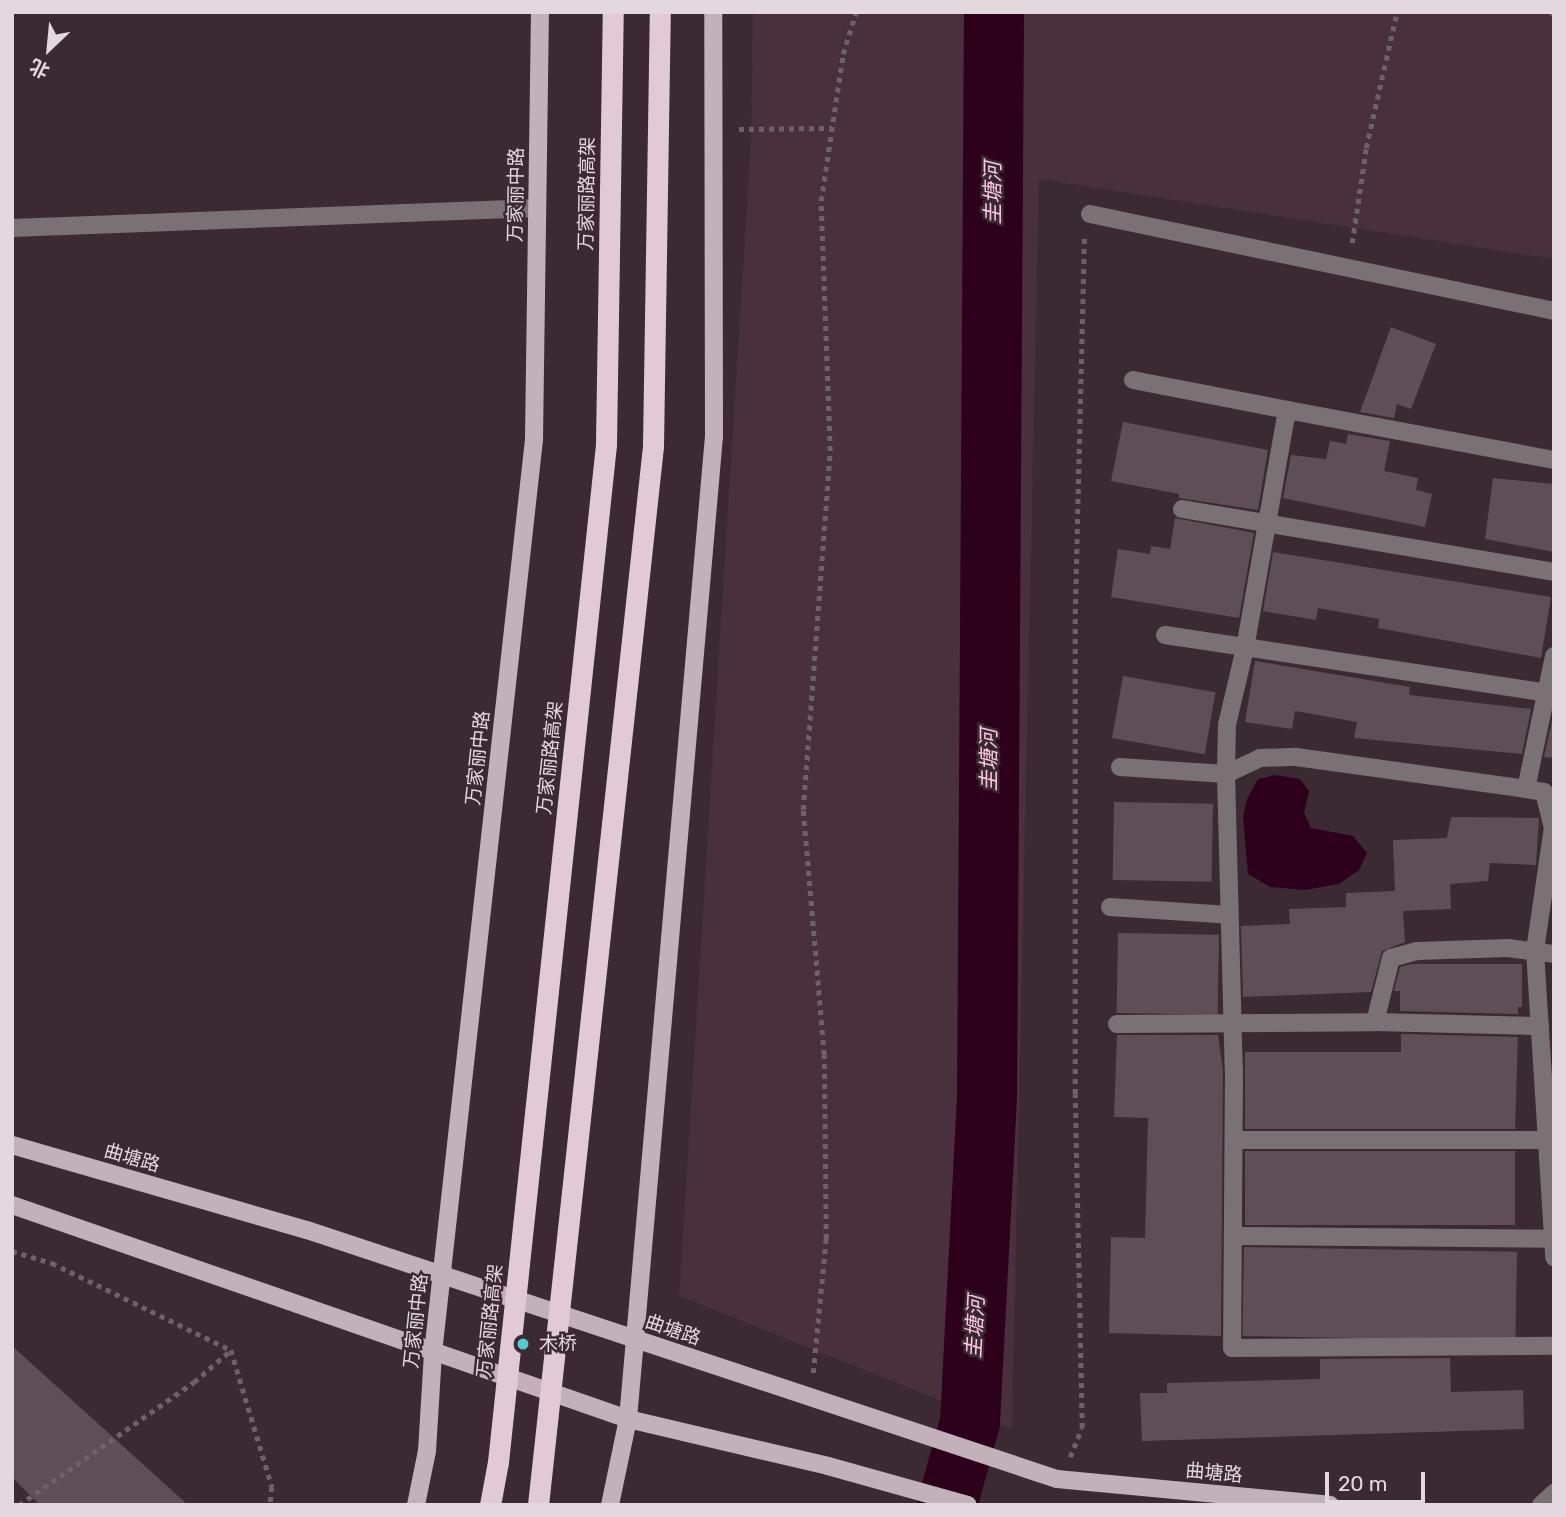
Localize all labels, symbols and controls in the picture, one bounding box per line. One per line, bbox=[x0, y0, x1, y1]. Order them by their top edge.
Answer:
north arrow bbox=[14, 14, 84, 84]
text: 北 bbox=[26, 54, 53, 83]
street label: 万家丽路高架 bbox=[575, 137, 599, 251]
street label: 万家丽中路 bbox=[504, 147, 528, 243]
water label: 圭塘河 bbox=[980, 162, 1006, 224]
street label: 万家丽路高架 bbox=[533, 700, 567, 816]
street label: 万家丽中路 bbox=[462, 710, 494, 806]
water label: 圭塘河 bbox=[976, 729, 1002, 791]
street label: 曲塘路 bbox=[101, 1139, 163, 1177]
street label: 万家丽路高架 bbox=[473, 1263, 507, 1379]
street label: 万家丽中路 bbox=[400, 1273, 432, 1369]
water label: 圭塘河 bbox=[961, 1295, 989, 1359]
street label: 曲塘路 bbox=[642, 1310, 704, 1350]
place label: 木桥 bbox=[539, 1333, 577, 1355]
marker: 木桥 bbox=[513, 1334, 533, 1354]
scale bar bbox=[1328, 1458, 1428, 1502]
street label: 曲塘路 bbox=[1185, 1459, 1243, 1487]
text: 20 m bbox=[1338, 1471, 1387, 1496]

